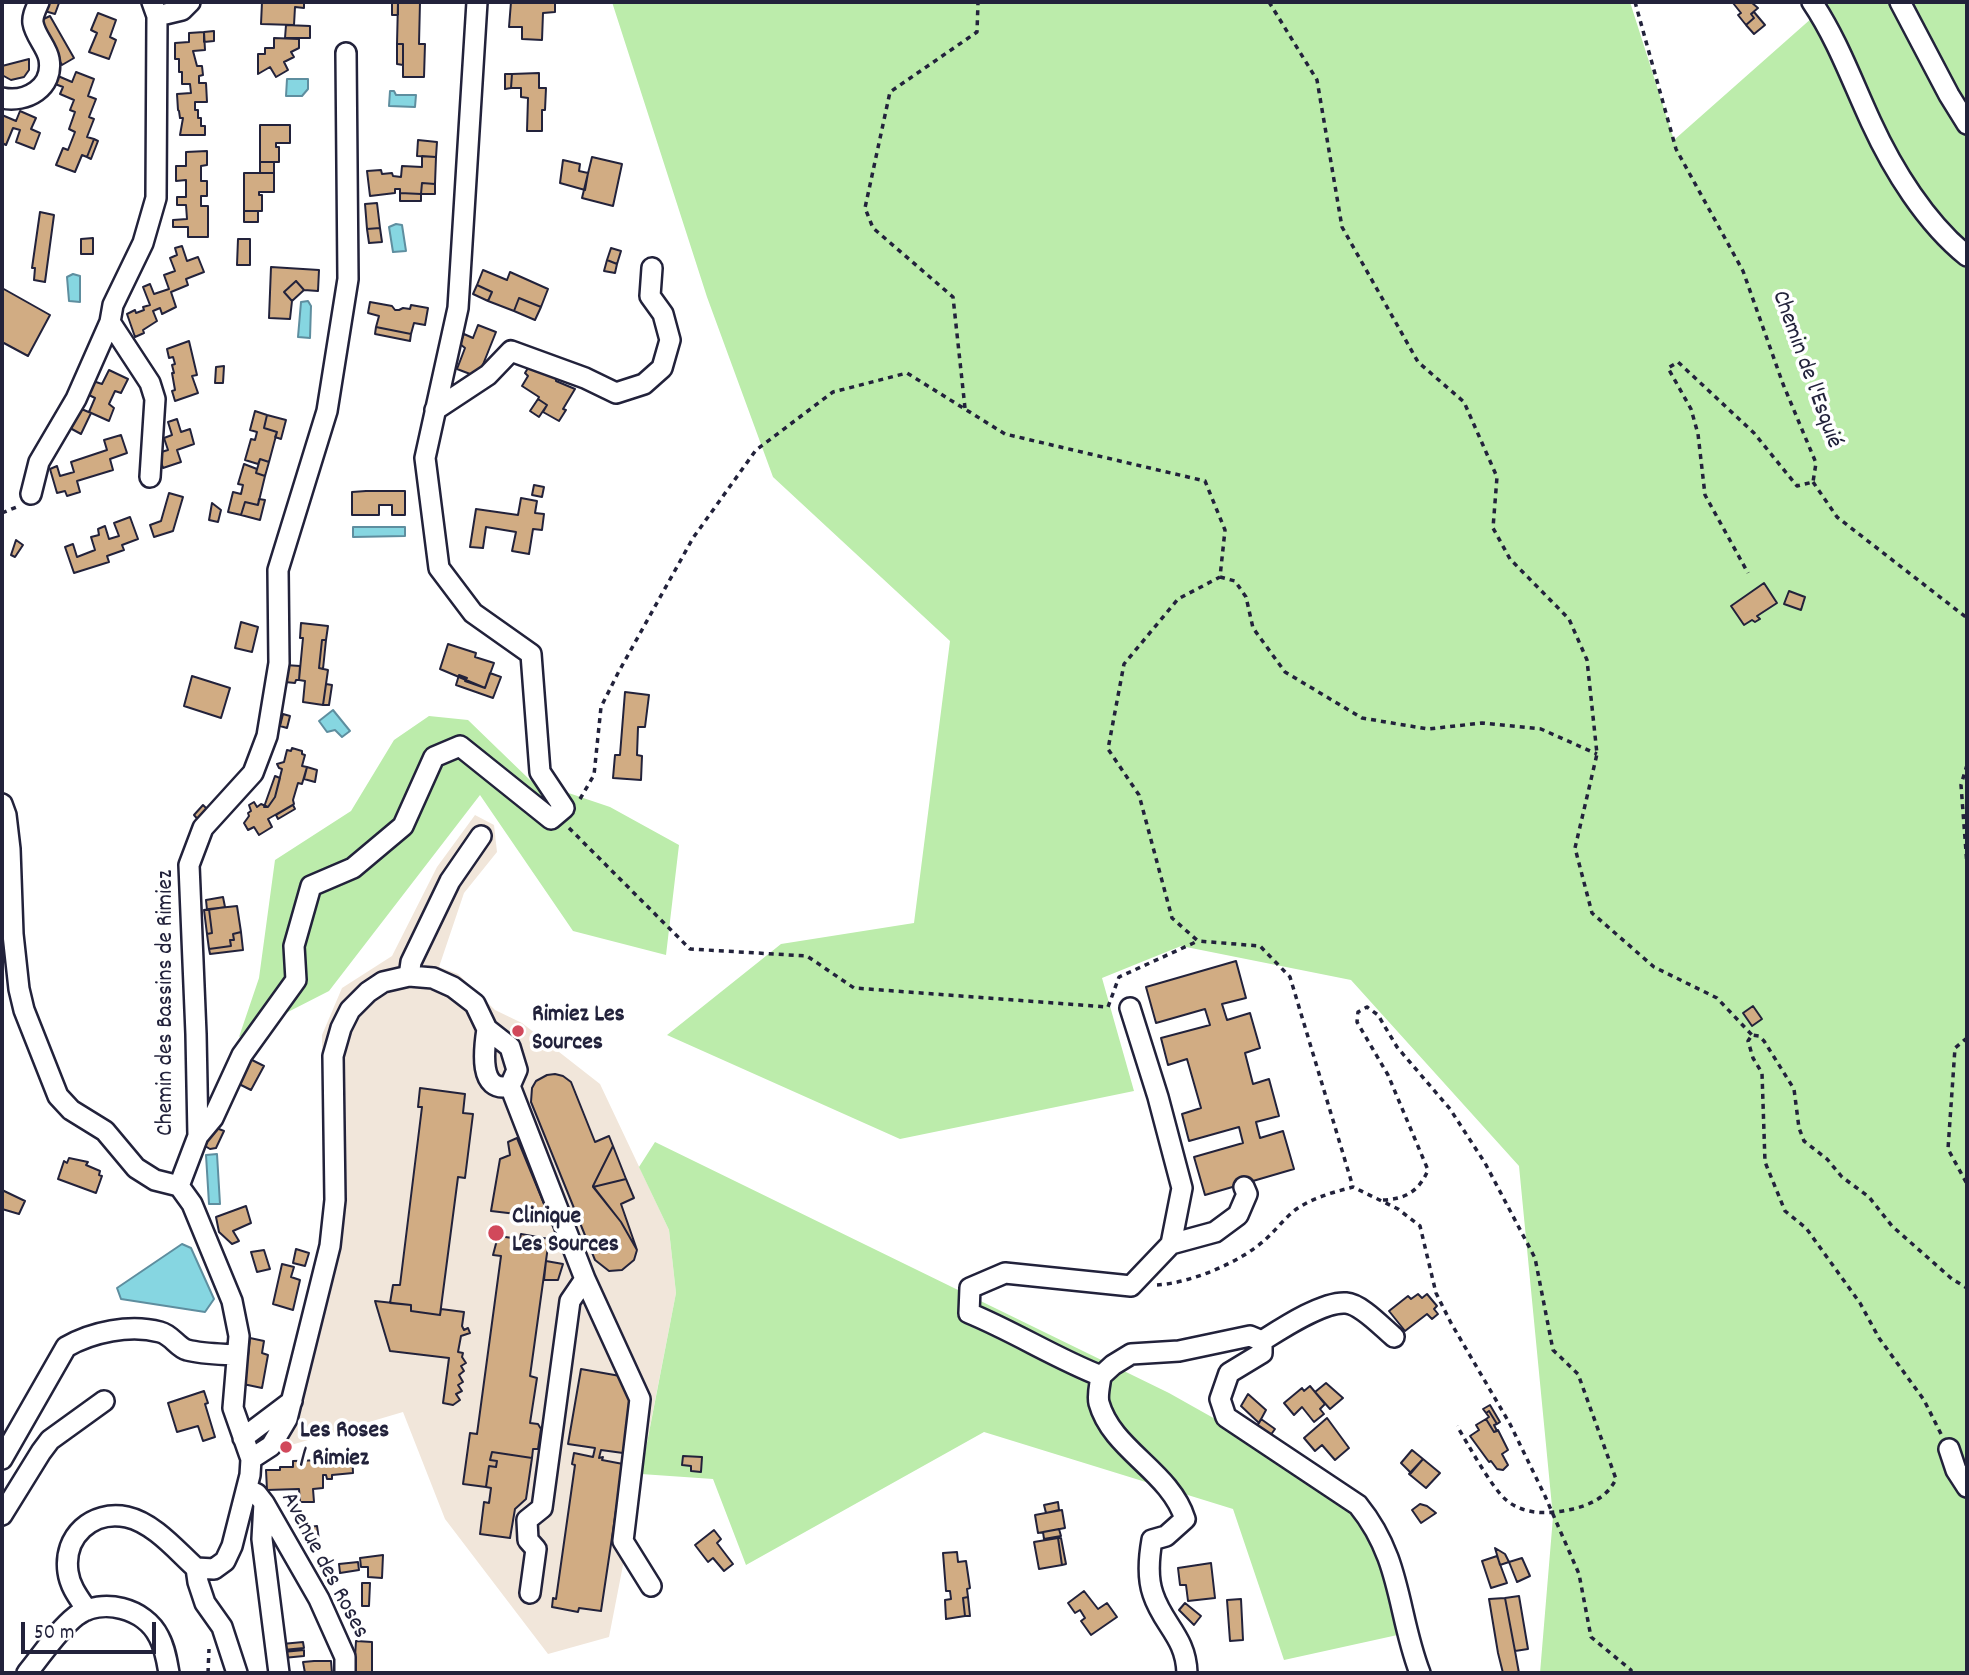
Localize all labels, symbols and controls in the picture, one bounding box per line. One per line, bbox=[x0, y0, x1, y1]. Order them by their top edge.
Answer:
street label: Chemin de l'Esquié bbox=[1763, 287, 1847, 453]
street label: Chemin des Bassins de Rimiez bbox=[154, 870, 182, 1136]
place label: Rimiez Les Sources bbox=[532, 1003, 625, 1059]
marker: Rimiez Les Sources bbox=[510, 1023, 526, 1039]
place label: Clinique Les Sources bbox=[512, 1205, 619, 1261]
marker: Clinique Les Sources bbox=[486, 1223, 506, 1243]
place label: Les Roses / Rimiez bbox=[300, 1419, 389, 1475]
marker: Les Roses / Rimiez bbox=[278, 1439, 294, 1455]
street label: Avenue des Roses bbox=[272, 1488, 374, 1644]
scale bar bbox=[24, 1608, 159, 1652]
text: 50 m bbox=[34, 1619, 74, 1649]

